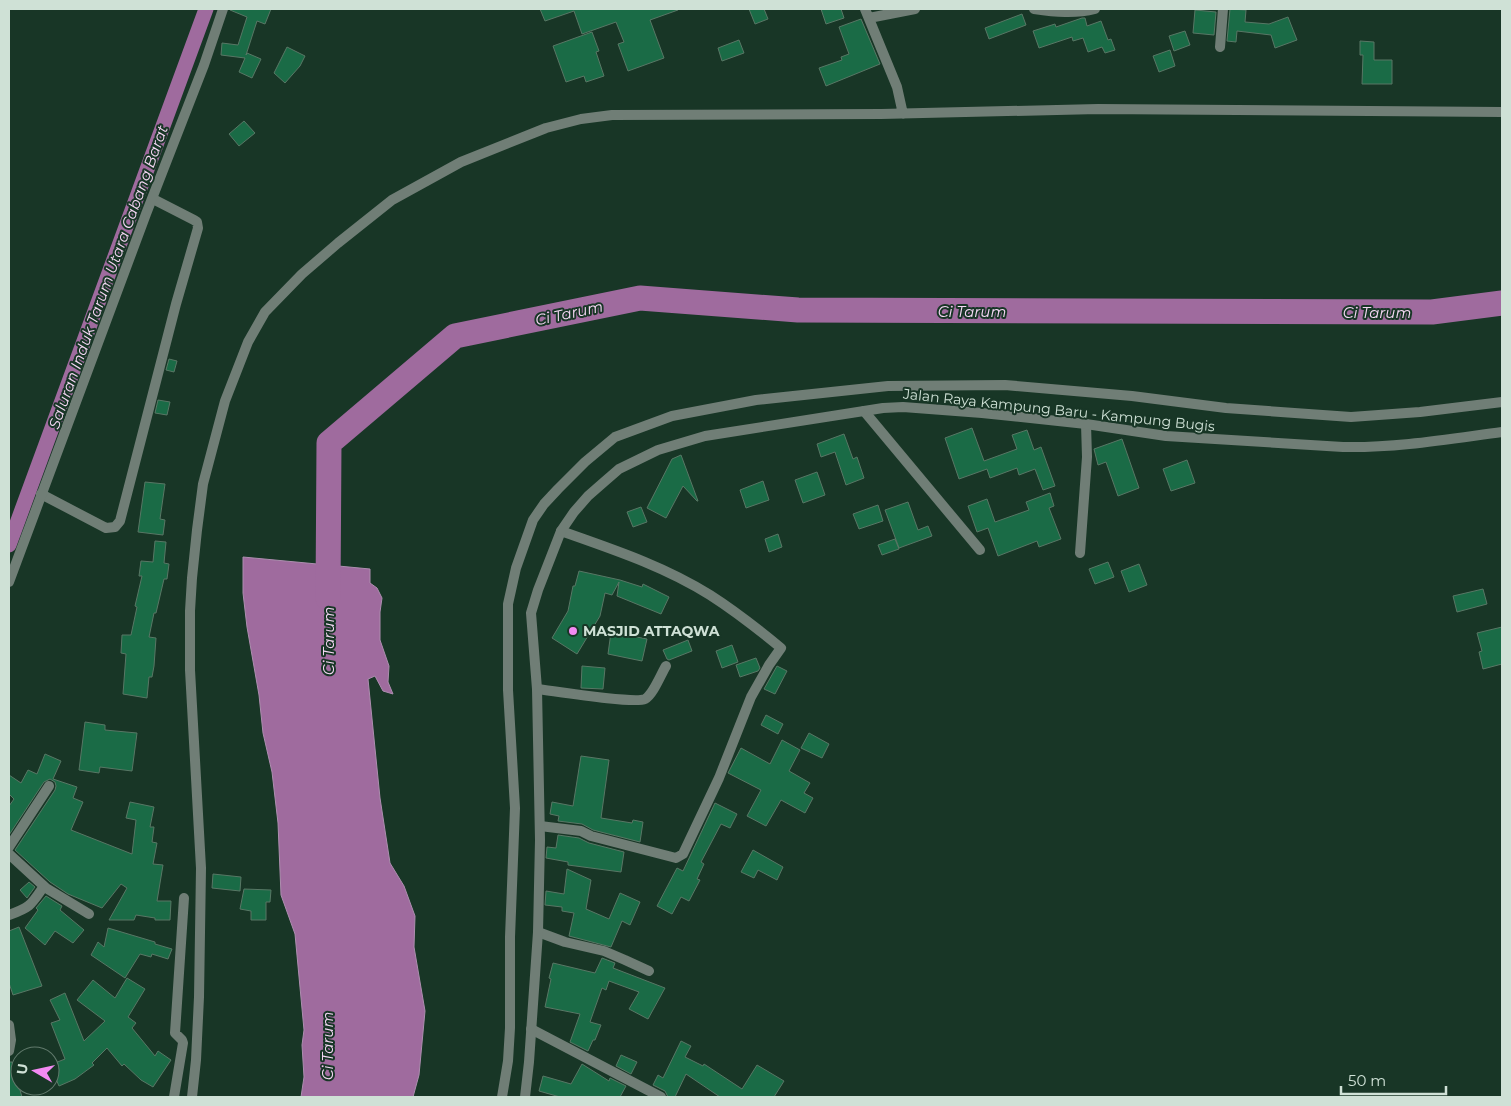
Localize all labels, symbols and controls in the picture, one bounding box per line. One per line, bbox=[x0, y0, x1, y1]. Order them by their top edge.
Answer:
water label: Saluran Induk Tarum Utara Cabang Barat bbox=[44, 123, 172, 431]
water label: Ci Tarum bbox=[533, 297, 605, 329]
water label: Ci Tarum bbox=[938, 302, 1006, 321]
water label: Ci Tarum bbox=[1343, 303, 1411, 322]
street label: Jalan Raya Kampung Baru - Kampung Bugis bbox=[901, 385, 1216, 435]
water label: Ci Tarum bbox=[319, 607, 338, 675]
place label: MASJID ATTAQWA bbox=[583, 622, 720, 640]
marker: MASJID ATTAQWA bbox=[567, 625, 579, 637]
water label: Ci Tarum bbox=[318, 1012, 337, 1080]
north arrow bbox=[10, 1046, 60, 1096]
text: U bbox=[12, 1062, 32, 1076]
scale bar bbox=[1341, 1064, 1446, 1096]
text: 50 m bbox=[1348, 1071, 1386, 1090]

